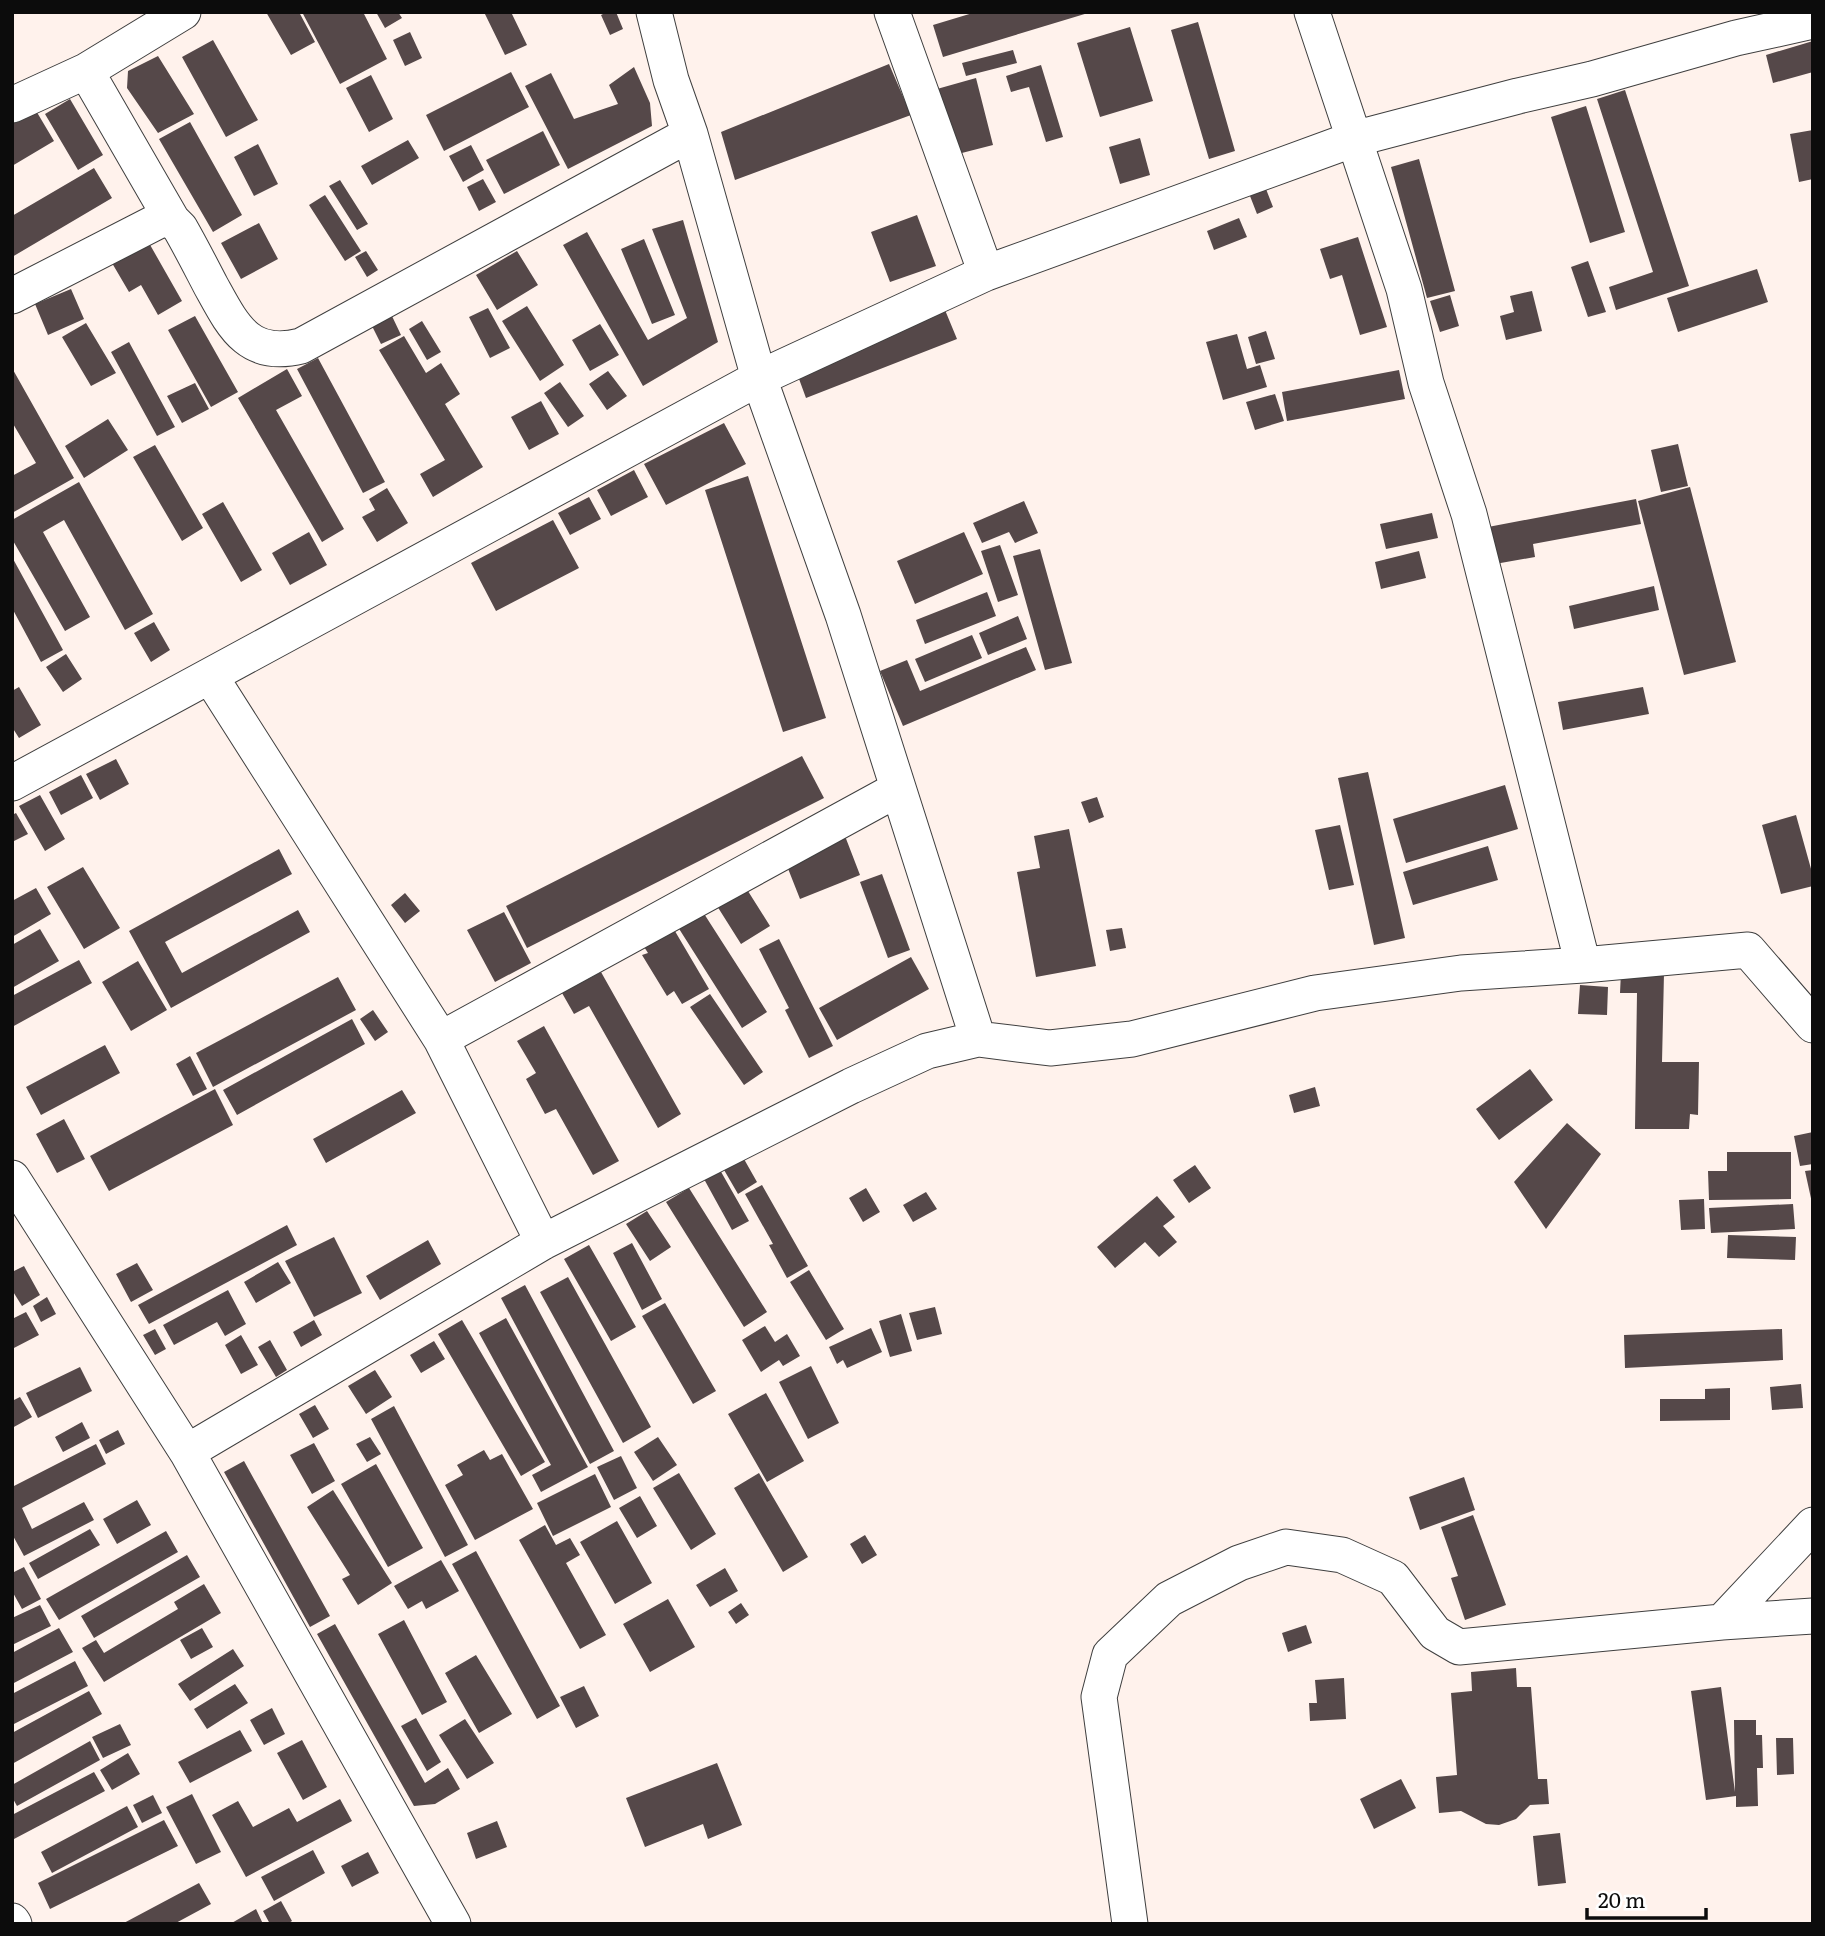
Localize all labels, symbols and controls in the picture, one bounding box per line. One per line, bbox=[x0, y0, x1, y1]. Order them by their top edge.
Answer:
scale bar bbox=[1587, 1876, 1706, 1920]
text: 20 m bbox=[1598, 1883, 1645, 1914]

